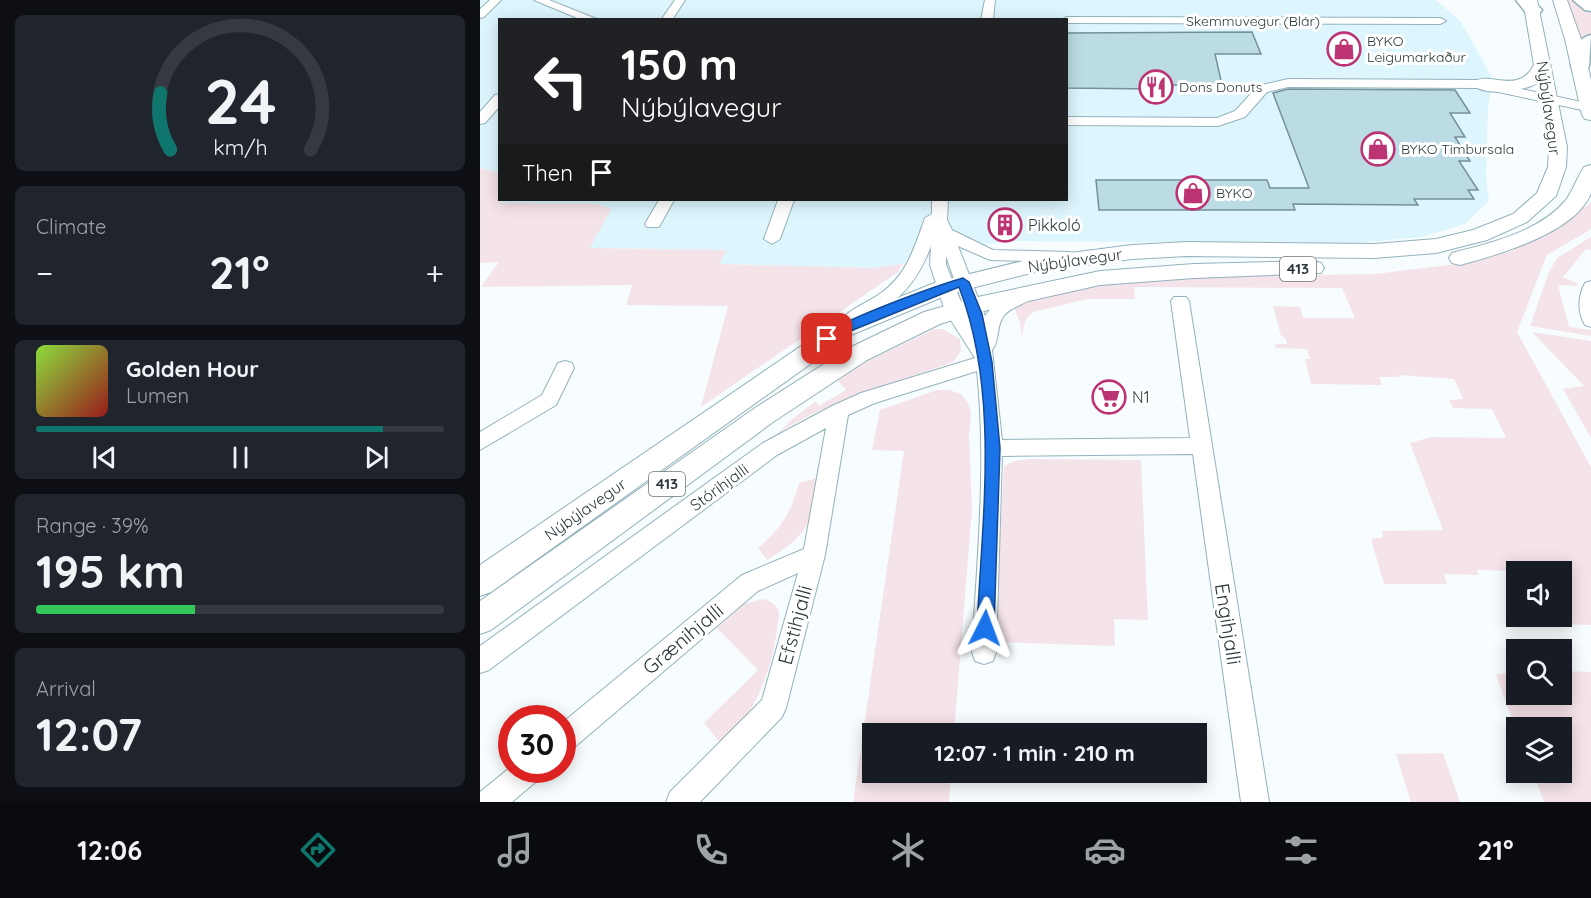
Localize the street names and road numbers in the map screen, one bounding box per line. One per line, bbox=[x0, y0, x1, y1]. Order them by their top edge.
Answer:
street label: Skemmuvegur (Blár) bbox=[1186, 12, 1320, 30]
street label: Nýbýlavegur bbox=[1532, 59, 1566, 157]
street label: Nýbýlavegur bbox=[1026, 243, 1124, 277]
road number: 413 bbox=[1280, 257, 1316, 281]
street label: Stórihjalli bbox=[686, 459, 752, 515]
road number: 413 bbox=[649, 472, 685, 496]
street label: Nýbýlavegur bbox=[540, 474, 630, 544]
street label: Engihjalli bbox=[1210, 581, 1247, 666]
street label: Efstihjalli bbox=[772, 582, 817, 667]
street label: Grænihjalli bbox=[637, 598, 728, 680]

